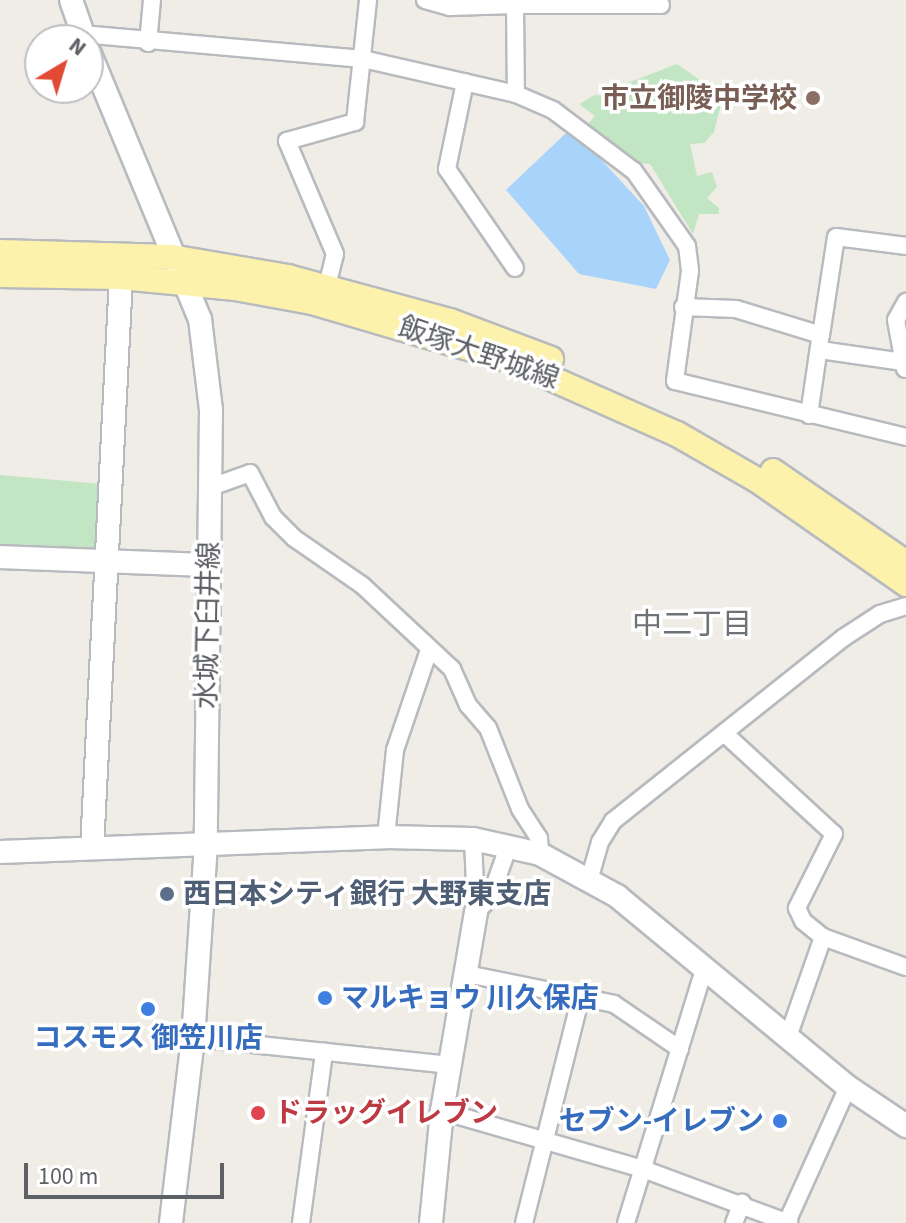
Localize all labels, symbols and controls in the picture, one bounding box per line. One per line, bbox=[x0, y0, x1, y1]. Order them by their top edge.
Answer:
north arrow bbox=[24, 24, 104, 104]
text: N bbox=[62, 30, 93, 64]
place label: 市立御陵中学校 bbox=[601, 81, 797, 115]
marker: 市立御陵中学校 bbox=[804, 89, 822, 107]
street label: 飯塚大野城線 bbox=[394, 310, 564, 396]
street label: 水城下臼井線 bbox=[190, 541, 226, 709]
district label: 中二丁目 bbox=[632, 607, 752, 643]
place label: 西日本シティ銀行 大野東支店 bbox=[183, 877, 553, 911]
marker: 西日本シティ銀行 大野東支店 bbox=[158, 885, 176, 903]
place label: マルキョウ 川久保店 bbox=[341, 981, 599, 1015]
marker: マルキョウ 川久保店 bbox=[316, 989, 334, 1007]
marker: コスモス 御笠川店 bbox=[139, 1000, 157, 1018]
place label: コスモス 御笠川店 bbox=[33, 1021, 263, 1055]
place label: ドラッグイレブン bbox=[274, 1096, 498, 1130]
marker: ドラッグイレブン bbox=[249, 1104, 267, 1122]
place label: セブン-イレブン bbox=[559, 1104, 764, 1138]
marker: セブン-イレブン bbox=[771, 1112, 789, 1130]
scale bar bbox=[28, 1147, 228, 1197]
text: 100 m bbox=[38, 1159, 98, 1194]

